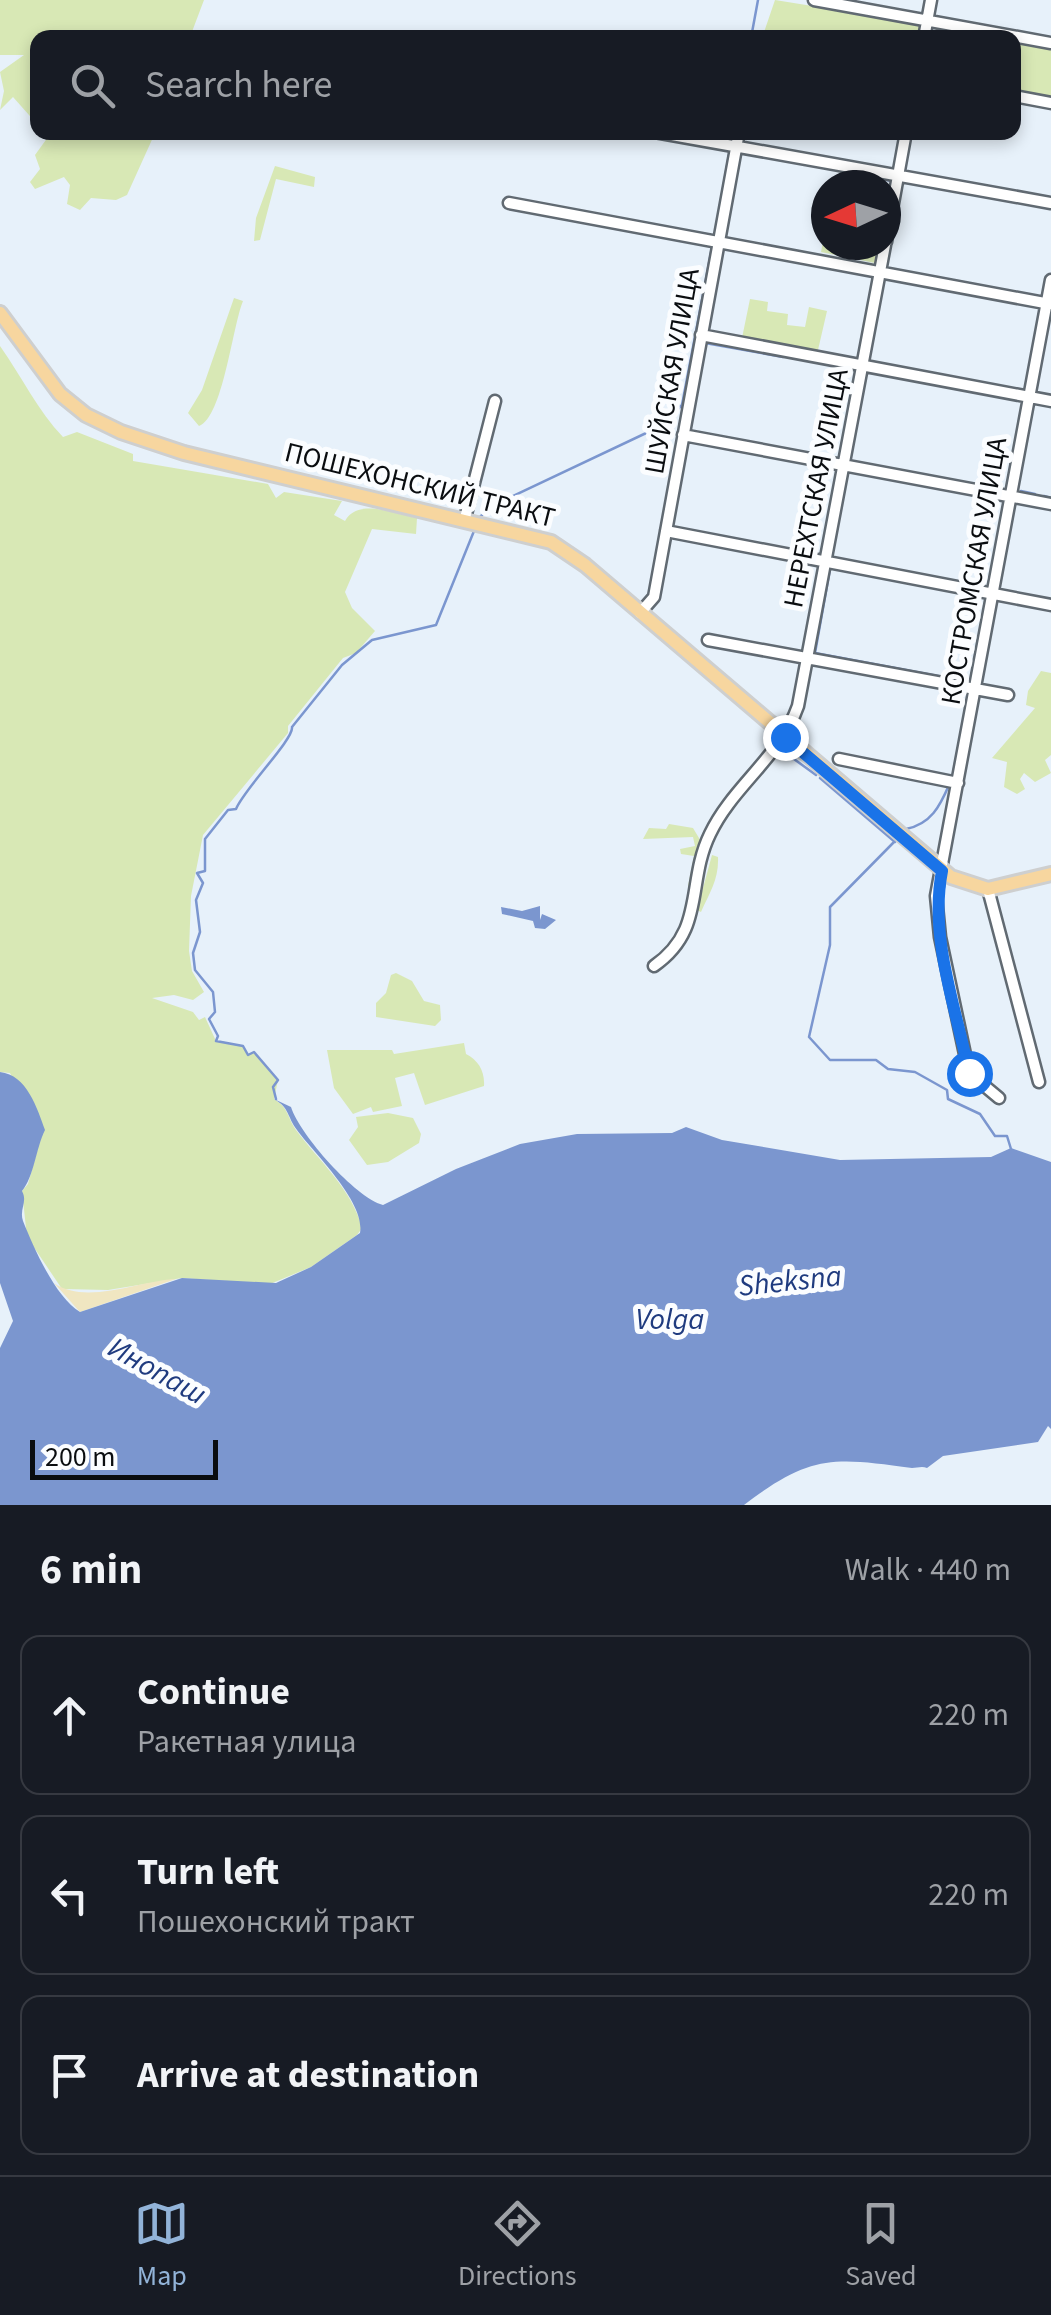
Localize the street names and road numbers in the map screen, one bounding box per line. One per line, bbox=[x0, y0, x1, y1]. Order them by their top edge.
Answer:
street label: ШУЙСКАЯ УЛИЦА bbox=[634, 264, 710, 477]
street label: НЕРЕХТСКАЯ УЛИЦА bbox=[773, 364, 859, 611]
street label: ПОШЕХОНСКИЙ ТРАКТ bbox=[281, 432, 559, 538]
street label: КОСТРОМСКАЯ УЛИЦА bbox=[931, 433, 1017, 708]

